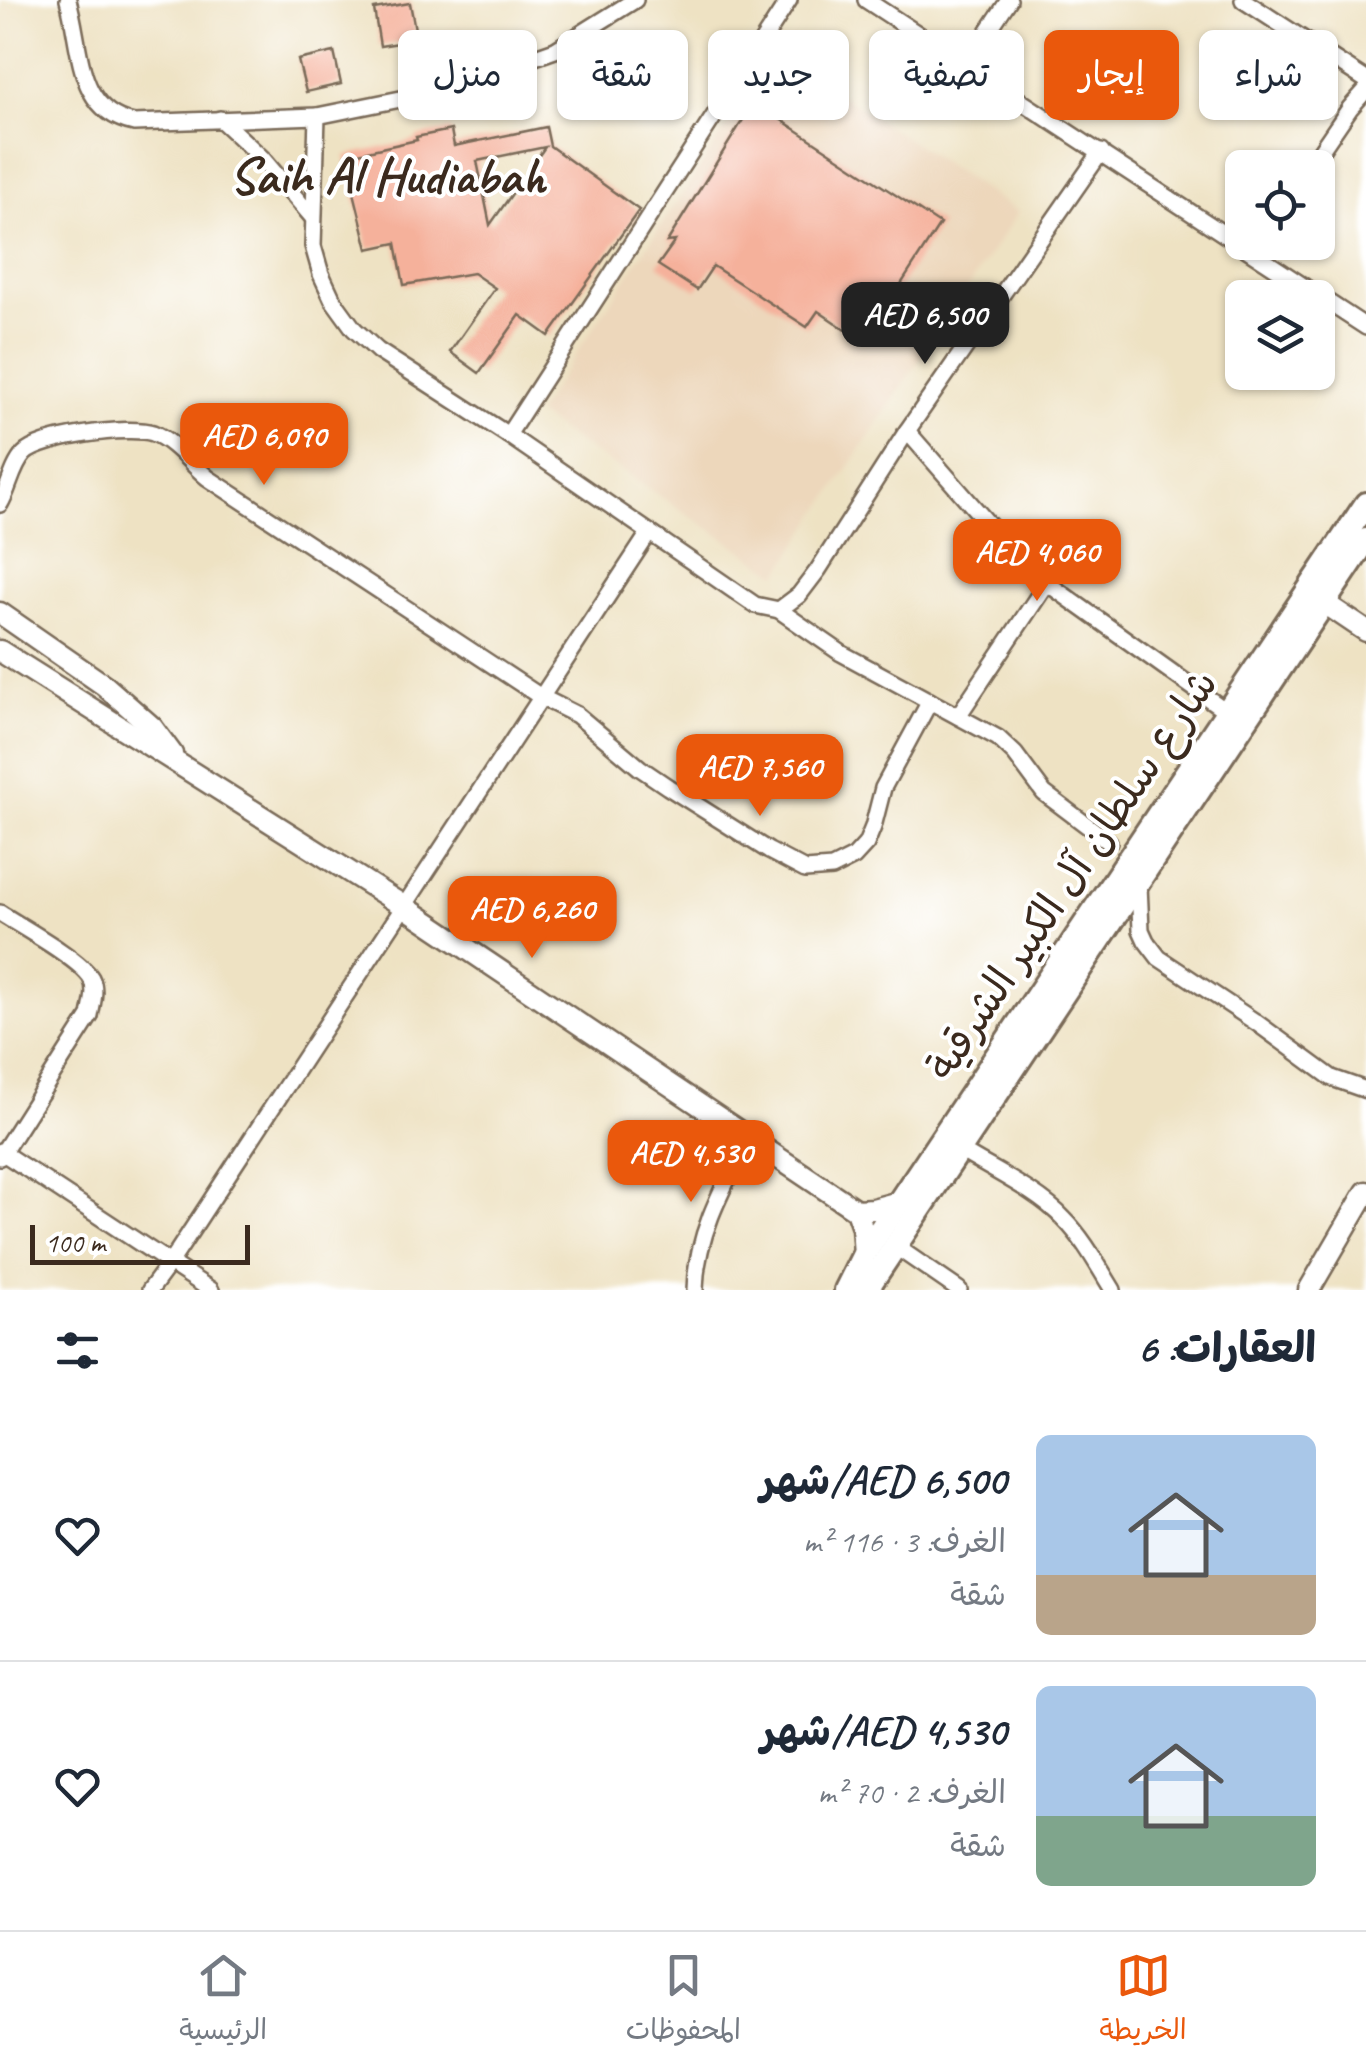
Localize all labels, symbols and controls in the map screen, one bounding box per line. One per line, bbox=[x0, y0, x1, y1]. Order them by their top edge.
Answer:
chip: منزل bbox=[398, 30, 537, 120]
chip: شقة bbox=[557, 30, 688, 120]
chip: جديد bbox=[708, 30, 849, 120]
chip: تصفية bbox=[869, 30, 1024, 120]
chip: إيجار bbox=[1044, 30, 1179, 120]
chip: شراء bbox=[1199, 30, 1338, 120]
district label: Saih Al Hudiabah bbox=[229, 143, 547, 209]
map controls bbox=[1225, 150, 1335, 390]
button: locate bbox=[1225, 150, 1335, 260]
button: layers bbox=[1225, 280, 1335, 390]
pin: AED 6,500 bbox=[811, 282, 1039, 367]
text: AED 6,500 bbox=[863, 294, 987, 335]
pin: AED 6,090 bbox=[150, 403, 378, 488]
text: AED 6,090 bbox=[202, 415, 326, 456]
pin: AED 4,060 bbox=[923, 519, 1151, 604]
text: AED 4,060 bbox=[975, 531, 1099, 572]
street label: شارع سلطان آل الكبير الشرقية bbox=[915, 659, 1231, 1092]
pin: AED 7,560 bbox=[646, 734, 874, 819]
text: AED 7,560 bbox=[698, 746, 822, 787]
pin: AED 6,260 bbox=[418, 876, 646, 961]
text: AED 6,260 bbox=[470, 888, 594, 929]
pin: AED 4,530 bbox=[577, 1120, 805, 1205]
text: AED 4,530 bbox=[630, 1132, 752, 1173]
scale bar bbox=[30, 1220, 250, 1264]
text: 100 m bbox=[45, 1225, 105, 1260]
text: العقارات: 6 bbox=[1137, 1322, 1316, 1375]
icon: filters bbox=[50, 1323, 105, 1378]
text: AED 6,500/شهر bbox=[760, 1454, 1006, 1507]
icon: home bbox=[1116, 1475, 1236, 1595]
icon: heart bbox=[50, 1508, 105, 1563]
text: الغرف: 3 · 116 m² bbox=[803, 1521, 1006, 1562]
text: شقة bbox=[950, 1574, 1006, 1615]
text: AED 4,530/شهر bbox=[761, 1705, 1006, 1758]
icon: home bbox=[1116, 1726, 1236, 1846]
icon: heart bbox=[50, 1759, 105, 1814]
text: الغرف: 2 · 70 m² bbox=[818, 1772, 1006, 1813]
text: شقة bbox=[950, 1825, 1006, 1866]
tab: الرئيسية bbox=[179, 1948, 267, 2054]
tab: المحفوظات bbox=[626, 1948, 741, 2054]
tab: الخريطة bbox=[1099, 1948, 1187, 2054]

